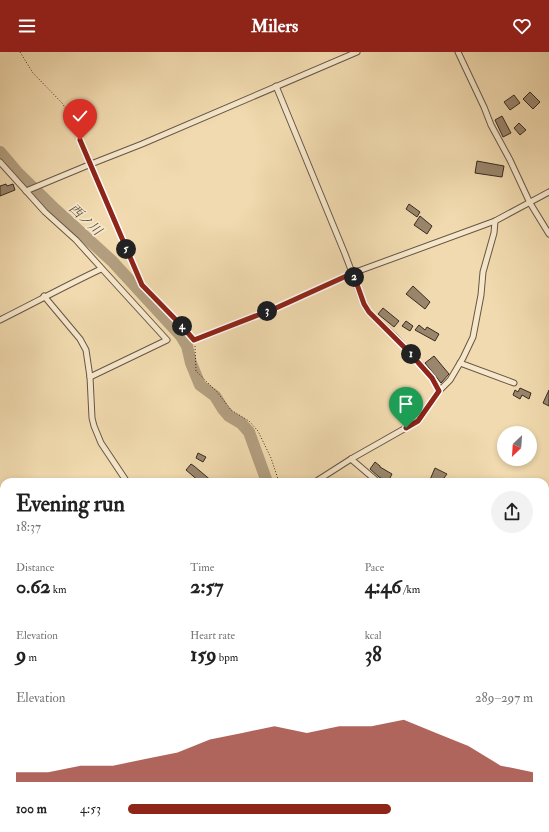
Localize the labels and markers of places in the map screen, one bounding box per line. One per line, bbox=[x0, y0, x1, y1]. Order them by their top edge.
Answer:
pin bbox=[63, 99, 97, 140]
pin: 5 bbox=[116, 239, 136, 259]
pin: 2 bbox=[344, 267, 364, 287]
pin: 3 bbox=[257, 301, 277, 321]
pin: 4 bbox=[172, 316, 192, 336]
pin: 1 bbox=[401, 344, 421, 364]
pin bbox=[389, 387, 423, 428]

